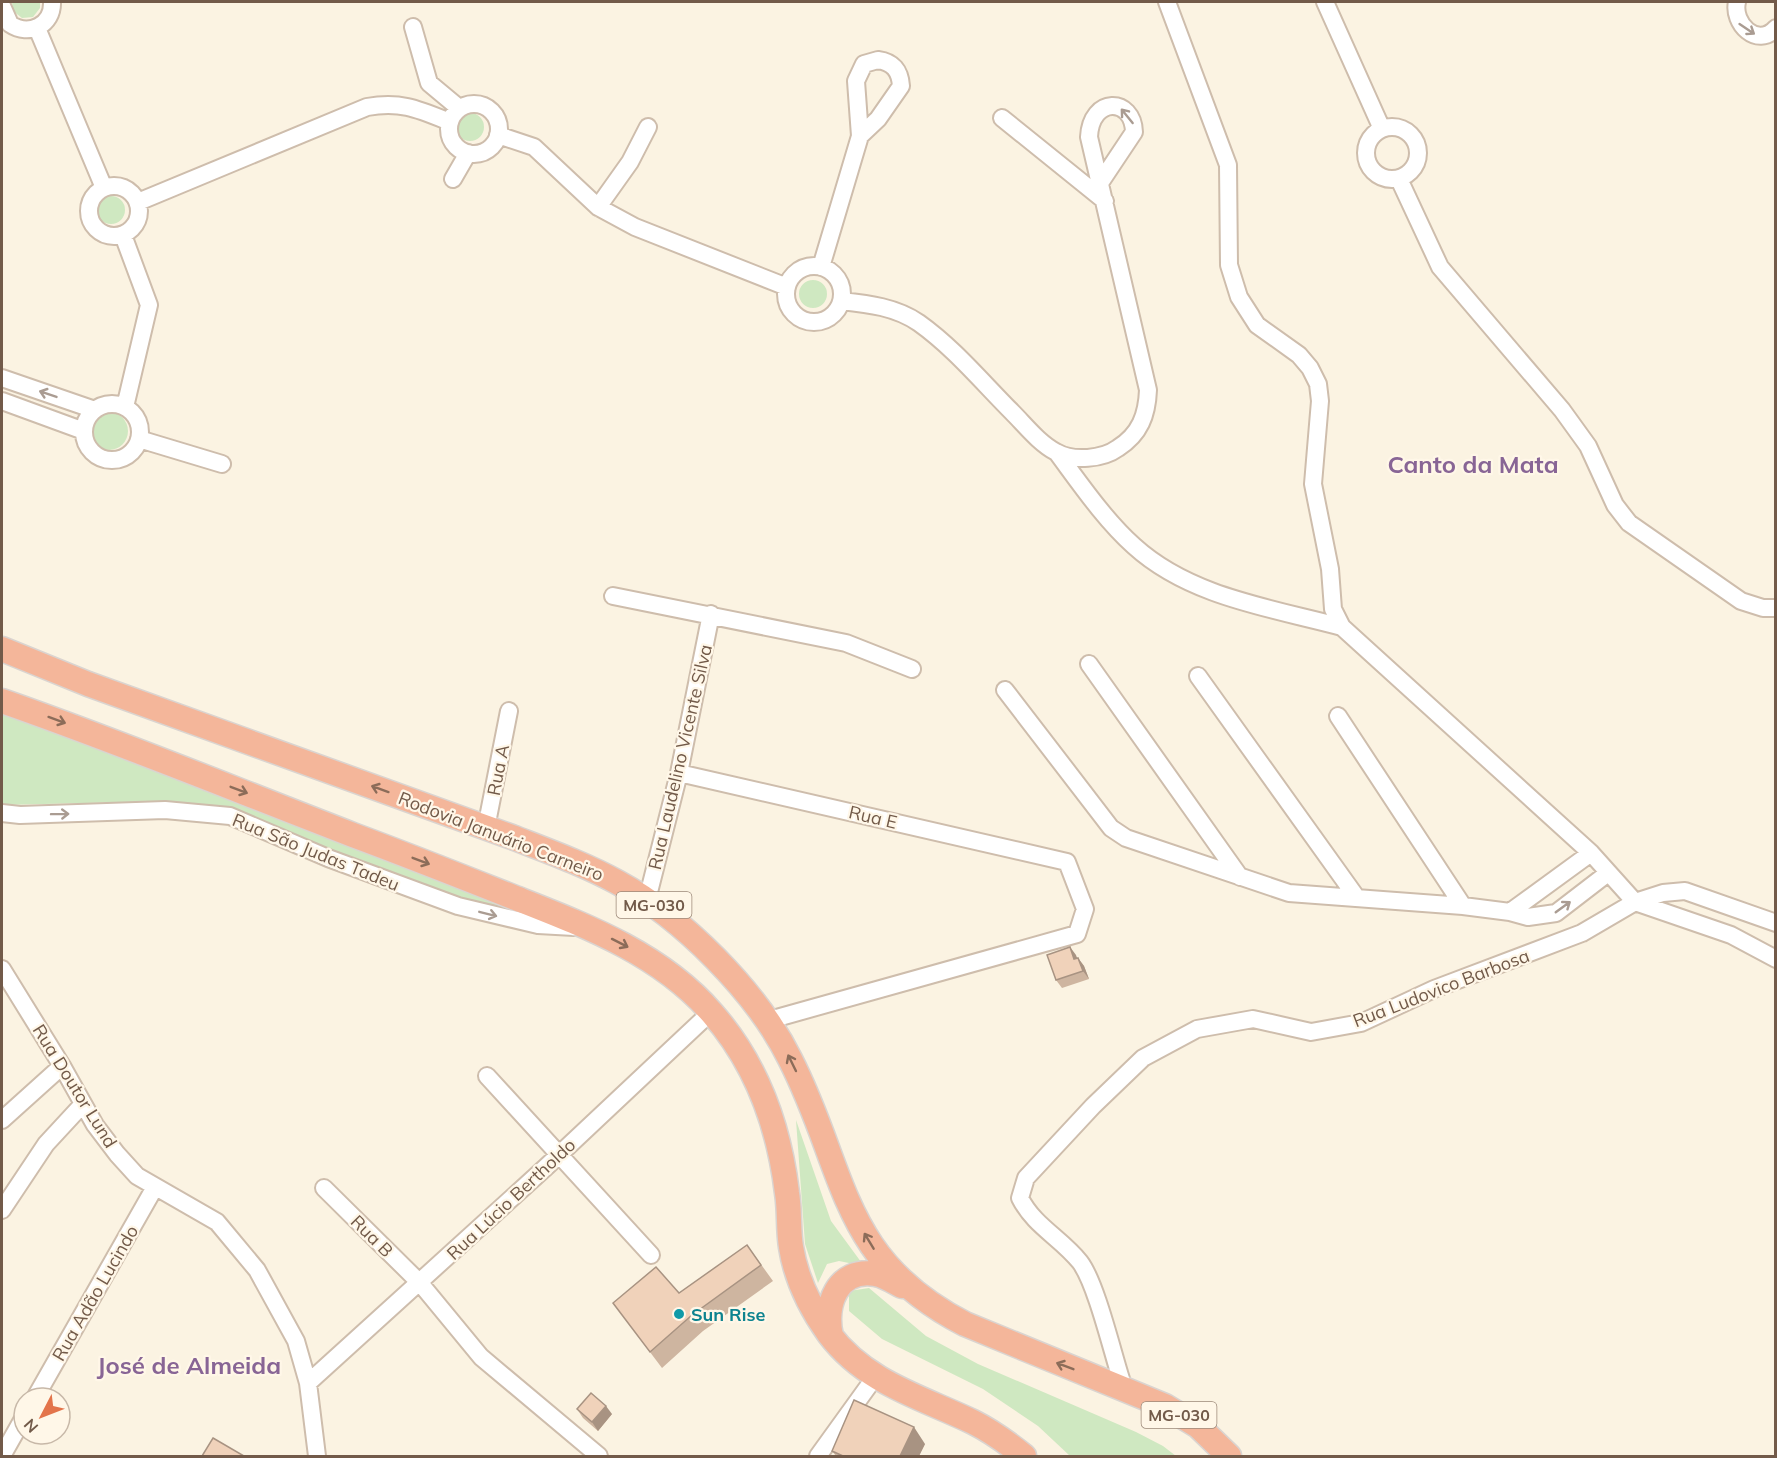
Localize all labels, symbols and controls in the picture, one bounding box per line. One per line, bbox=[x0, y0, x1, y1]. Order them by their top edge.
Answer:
one-way arrow bbox=[1739, 22, 1756, 35]
one-way arrow bbox=[1121, 108, 1134, 124]
one-way arrow bbox=[39, 387, 58, 398]
district label: Canto da Mata bbox=[1387, 449, 1559, 479]
street label: Rua Laudelino Vicente Silva bbox=[643, 642, 717, 872]
one-way arrow bbox=[47, 716, 65, 727]
street label: Rua A bbox=[482, 742, 514, 798]
one-way arrow bbox=[371, 783, 390, 794]
one-way arrow bbox=[229, 785, 248, 796]
street label: Rodovia Januário Carneiro bbox=[395, 786, 607, 886]
street label: Rua E bbox=[847, 800, 899, 834]
one-way arrow bbox=[49, 808, 69, 820]
street label: Rua São Judas Tadeu bbox=[229, 808, 403, 896]
one-way arrow bbox=[411, 856, 429, 867]
road number: MG-030 bbox=[616, 892, 692, 918]
one-way arrow bbox=[1555, 901, 1571, 914]
one-way arrow bbox=[478, 909, 497, 920]
one-way arrow bbox=[611, 937, 628, 949]
street label: Rua Ludovico Barbosa bbox=[1349, 944, 1533, 1032]
street label: Rua Doutor Lund bbox=[28, 1020, 122, 1152]
one-way arrow bbox=[786, 1055, 798, 1072]
street label: Rua Lúcio Bertholdo bbox=[442, 1133, 580, 1265]
street label: Rua B bbox=[346, 1210, 398, 1262]
street label: Rua Adão Lucindo bbox=[47, 1221, 143, 1365]
one-way arrow bbox=[863, 1233, 875, 1250]
place label: Sun Rise bbox=[691, 1303, 765, 1326]
marker: Sun Rise bbox=[672, 1307, 686, 1321]
district label: José de Almeida bbox=[97, 1350, 281, 1380]
one-way arrow bbox=[1057, 1360, 1075, 1371]
north arrow bbox=[12, 1386, 72, 1446]
road number: MG-030 bbox=[1142, 1402, 1216, 1428]
text: N bbox=[19, 1415, 42, 1437]

